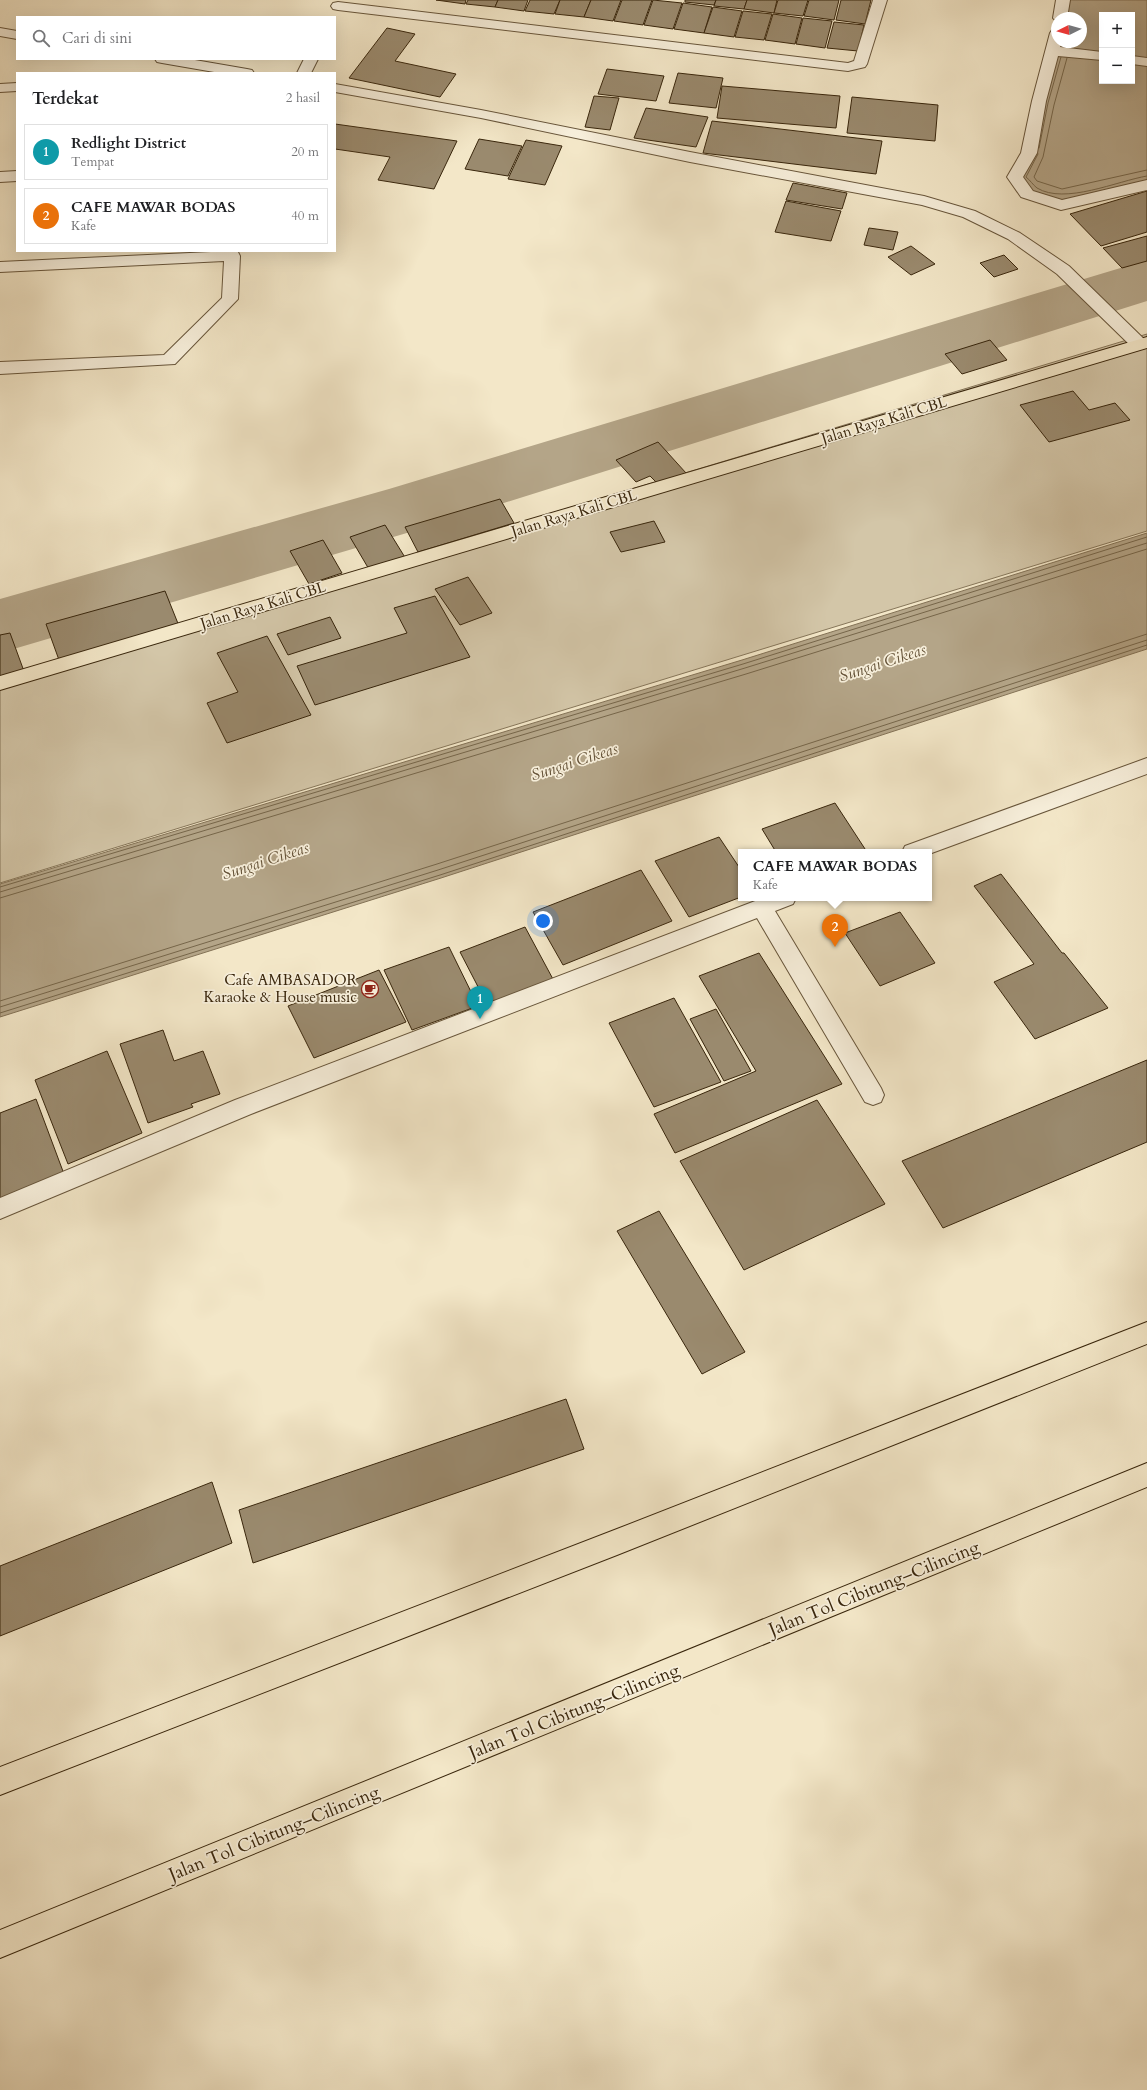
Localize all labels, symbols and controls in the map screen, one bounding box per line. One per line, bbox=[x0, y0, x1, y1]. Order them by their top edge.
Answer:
north arrow bbox=[1051, 12, 1087, 48]
map controls bbox=[1099, 12, 1135, 84]
button: + bbox=[1099, 12, 1135, 48]
search box bbox=[16, 16, 336, 60]
icon: search bbox=[30, 27, 52, 49]
text: Cari di sini bbox=[62, 28, 132, 48]
button: − bbox=[1099, 48, 1135, 84]
text: Terdekat bbox=[32, 87, 98, 110]
text: 2 hasil bbox=[286, 89, 320, 107]
text: Redlight District bbox=[71, 133, 186, 153]
text: 1 bbox=[43, 143, 49, 161]
text: 20 m bbox=[291, 143, 319, 161]
text: Tempat bbox=[71, 153, 114, 171]
text: CAFE MAWAR BODAS bbox=[71, 197, 235, 217]
text: 2 bbox=[43, 207, 49, 225]
text: 40 m bbox=[291, 207, 319, 225]
text: Kafe bbox=[71, 217, 96, 235]
street label: Jalan Raya Kali CBL bbox=[817, 391, 950, 449]
street label: Jalan Raya Kali CBL bbox=[507, 484, 640, 542]
street label: Jalan Raya Kali CBL bbox=[196, 576, 329, 634]
water label: Sungai Cikeas bbox=[836, 638, 929, 687]
water label: Sungai Cikeas bbox=[528, 737, 621, 786]
water label: Sungai Cikeas bbox=[219, 836, 312, 885]
popup bbox=[738, 849, 932, 901]
text: CAFE MAWAR BODAS bbox=[753, 856, 917, 876]
text: Kafe bbox=[753, 876, 778, 894]
your location bbox=[533, 911, 553, 931]
pin: 2 bbox=[822, 914, 848, 947]
place label: Cafe AMBASADOR Karaoke & House music bbox=[204, 970, 358, 1007]
cafe icon: Cafe AMBASADOR Karaoke & House music bbox=[360, 979, 380, 999]
pin: 1 bbox=[467, 986, 493, 1019]
street label: Jalan Tol Cibitung–Cilincing bbox=[762, 1534, 984, 1643]
street label: Jalan Tol Cibitung–Cilincing bbox=[462, 1657, 684, 1766]
street label: Jalan Tol Cibitung–Cilincing bbox=[162, 1779, 384, 1888]

